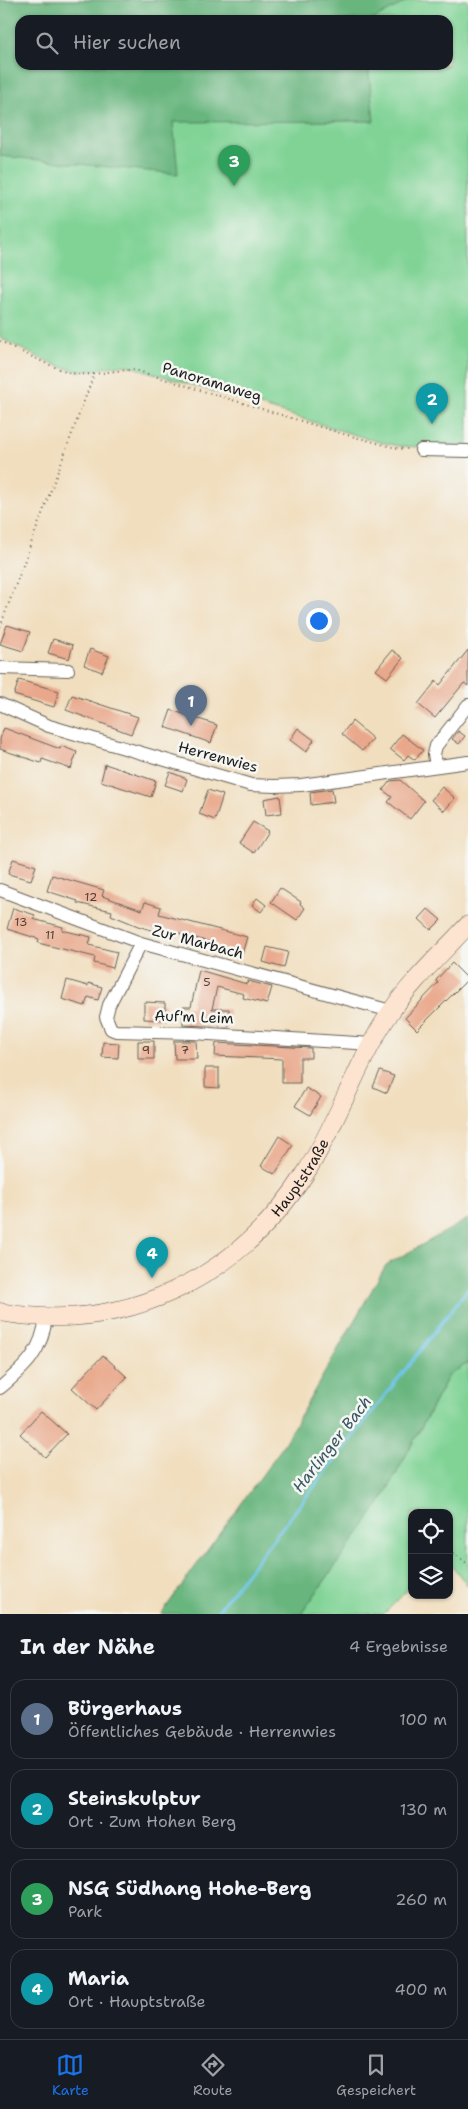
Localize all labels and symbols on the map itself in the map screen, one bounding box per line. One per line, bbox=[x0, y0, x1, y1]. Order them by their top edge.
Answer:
pin: 3 bbox=[218, 145, 250, 186]
street label: Panoramaweg bbox=[160, 357, 264, 407]
pin: 2 bbox=[416, 383, 448, 424]
your location bbox=[306, 608, 332, 634]
pin: 1 bbox=[175, 685, 207, 726]
street label: Herrenwies bbox=[176, 737, 260, 777]
house number: 12 bbox=[85, 889, 97, 905]
house number: 13 bbox=[15, 914, 27, 930]
street label: Zur Marbach bbox=[150, 920, 246, 964]
house number: 11 bbox=[45, 927, 55, 943]
house number: 5 bbox=[203, 974, 211, 990]
street label: Auf'm Leim bbox=[154, 1006, 234, 1028]
house number: 9 bbox=[142, 1042, 150, 1058]
house number: 7 bbox=[181, 1042, 189, 1058]
street label: Hauptstraße bbox=[267, 1135, 334, 1221]
pin: 4 bbox=[136, 1237, 168, 1278]
water label: Harlinger Bach bbox=[288, 1391, 376, 1497]

